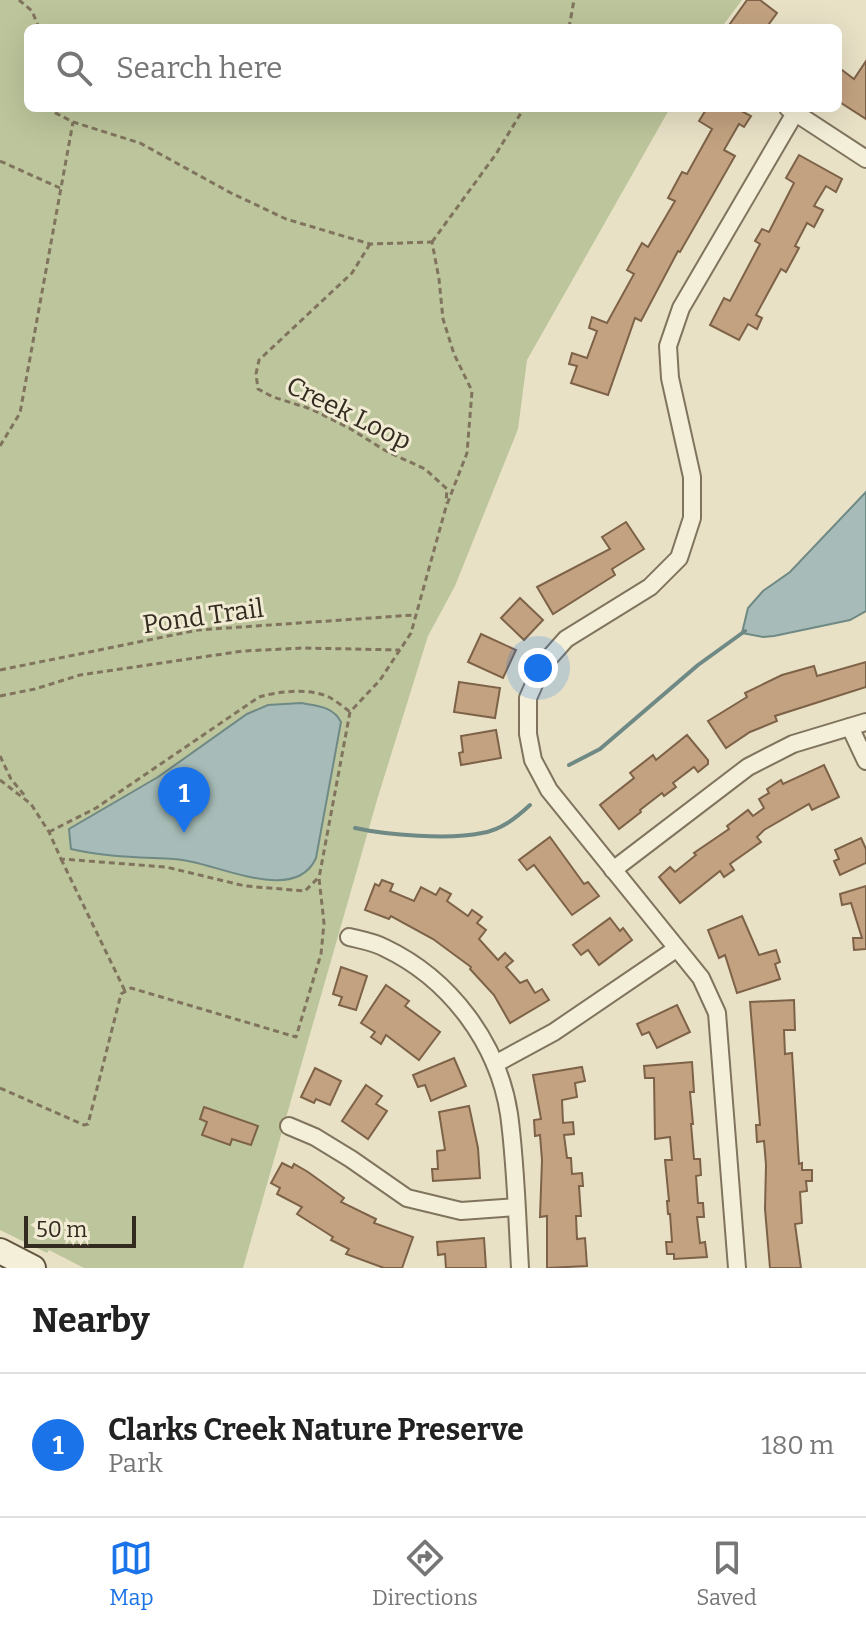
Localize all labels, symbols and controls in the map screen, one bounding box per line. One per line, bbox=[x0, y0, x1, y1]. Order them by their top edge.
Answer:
search box bbox=[24, 24, 842, 112]
icon: search bbox=[52, 46, 96, 90]
text: Search here bbox=[116, 50, 283, 86]
street label: Creek Loop bbox=[281, 370, 416, 457]
street label: Pond Trail bbox=[141, 593, 266, 640]
your location bbox=[518, 648, 558, 688]
pin: 1 bbox=[158, 767, 210, 833]
scale bar bbox=[24, 1212, 136, 1248]
text: 50 m bbox=[36, 1216, 87, 1243]
text: Nearby bbox=[32, 1300, 150, 1341]
text: Clarks Creek Nature Preserve bbox=[108, 1412, 524, 1448]
text: 1 bbox=[52, 1430, 64, 1461]
text: 180 m bbox=[761, 1430, 834, 1461]
text: Park bbox=[108, 1448, 163, 1479]
tab: Map bbox=[109, 1536, 154, 1611]
tab: Directions bbox=[372, 1536, 478, 1611]
tab: Saved bbox=[696, 1536, 757, 1611]

